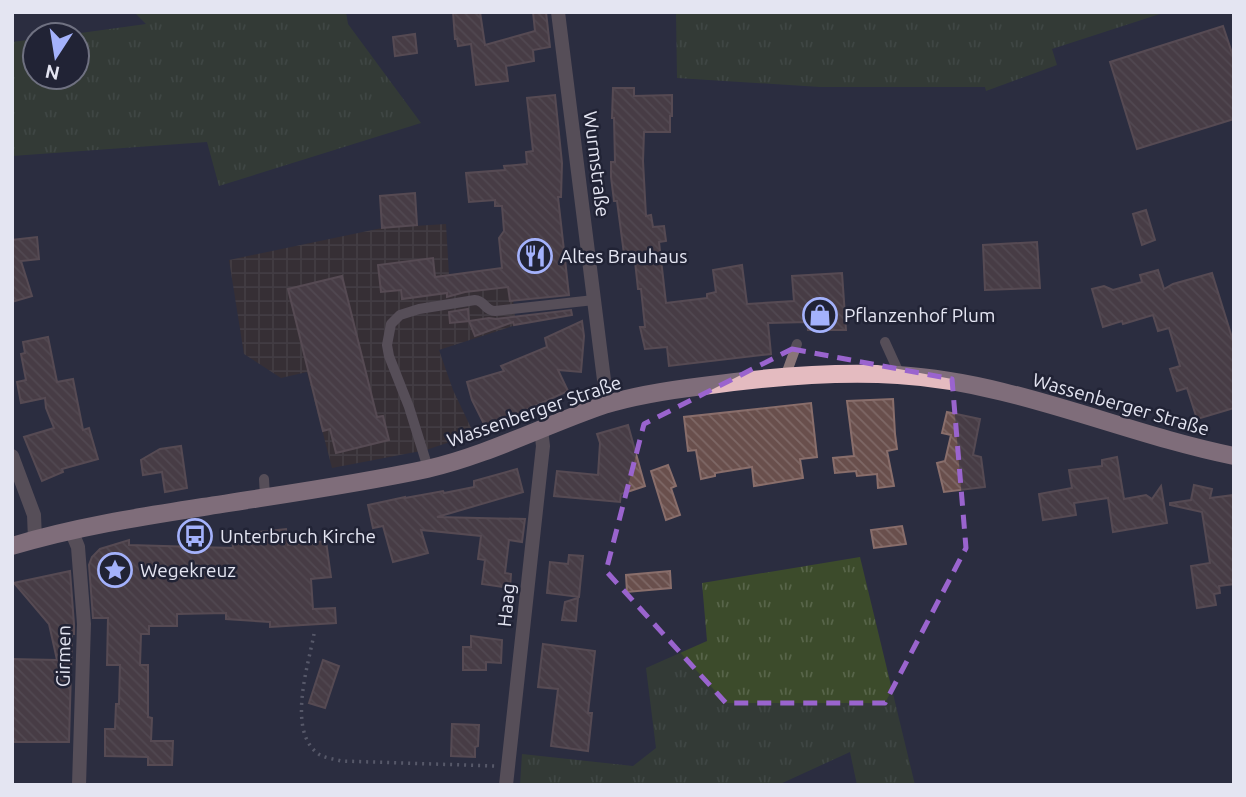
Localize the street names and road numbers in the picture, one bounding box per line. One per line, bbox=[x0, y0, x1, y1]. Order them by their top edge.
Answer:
street label: Wurmstraße bbox=[580, 110, 614, 218]
street label: Wassenberger Straße bbox=[1030, 368, 1212, 440]
street label: Wassenberger Straße bbox=[444, 371, 624, 451]
street label: Haag bbox=[493, 582, 519, 628]
street label: Girmen bbox=[51, 625, 75, 687]

